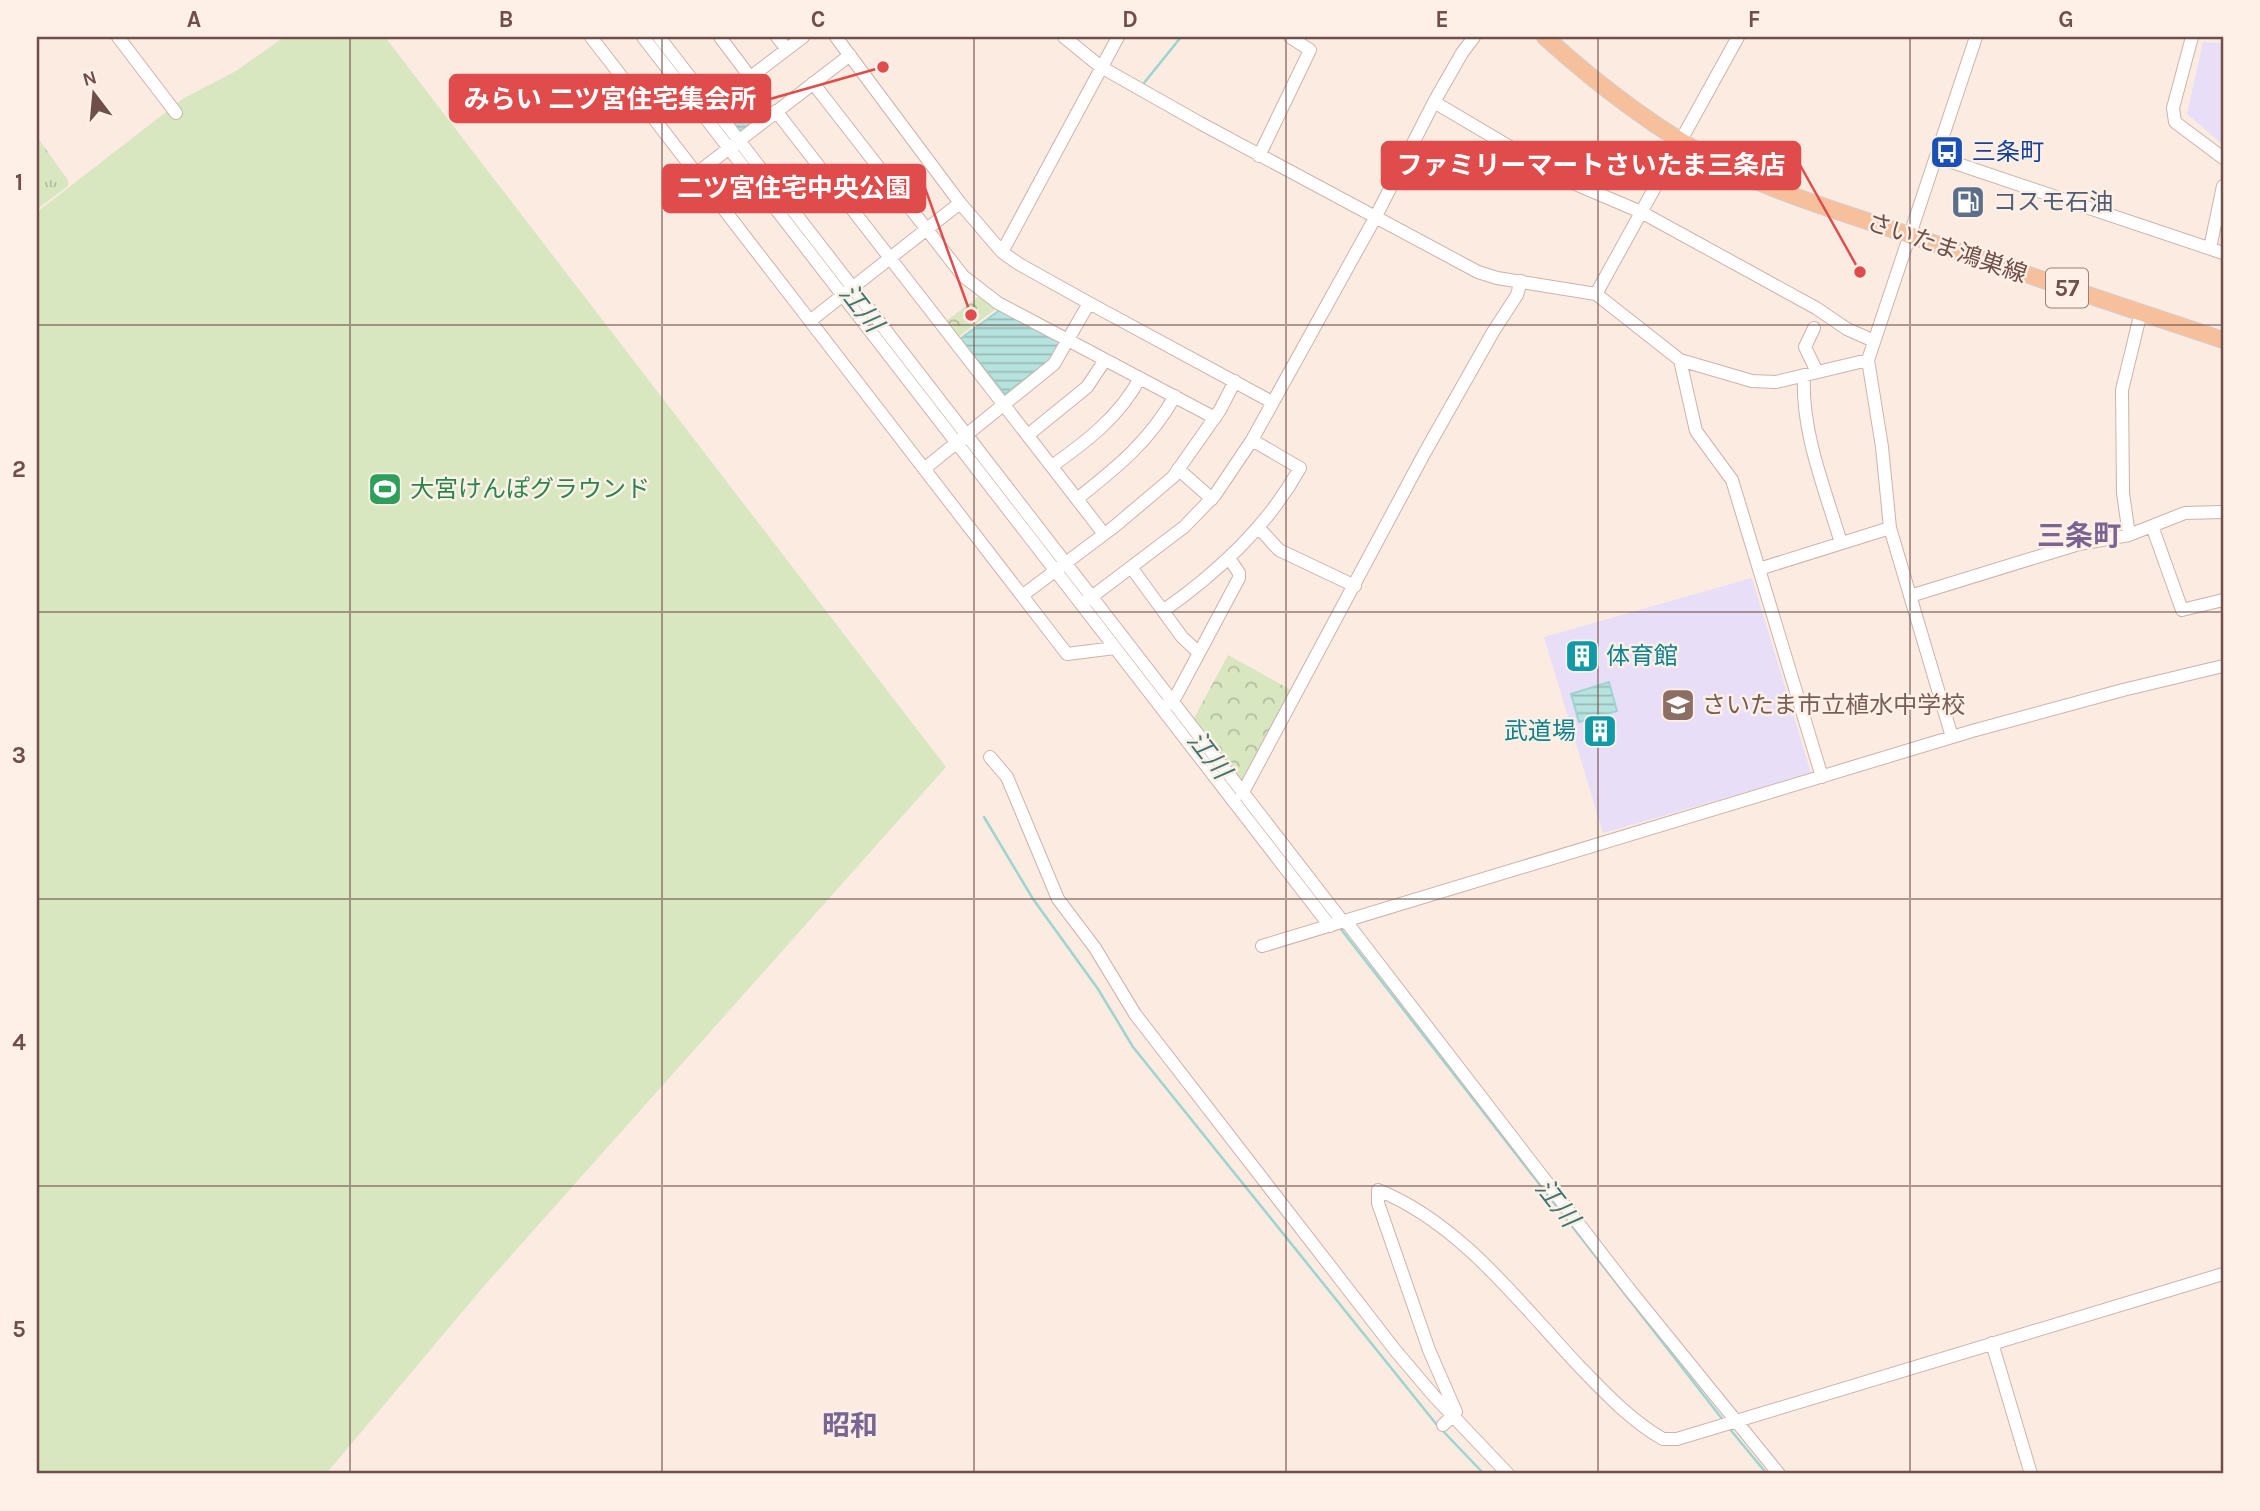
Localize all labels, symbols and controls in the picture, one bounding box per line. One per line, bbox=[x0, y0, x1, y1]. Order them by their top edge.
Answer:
text: A bbox=[187, 6, 201, 33]
text: B bbox=[499, 6, 513, 33]
text: C bbox=[811, 6, 825, 33]
text: D bbox=[1122, 6, 1138, 33]
text: E bbox=[1435, 6, 1449, 33]
text: F bbox=[1748, 6, 1760, 33]
text: G bbox=[2058, 6, 2074, 33]
north arrow bbox=[60, 60, 130, 130]
text: N bbox=[80, 66, 99, 91]
callout: みらい 二ツ宮住宅集会所 bbox=[450, 75, 770, 122]
text: みらい 二ツ宮住宅集会所 bbox=[464, 84, 756, 115]
bus stop icon: 三条町 bbox=[1928, 133, 1966, 171]
place label: 三条町 bbox=[1972, 138, 2044, 166]
callout: ファミリーマートさいたま三条店 bbox=[1382, 142, 1800, 189]
text: ファミリーマートさいたま三条店 bbox=[1396, 150, 1786, 181]
callout: 二ツ宮住宅中央公園 bbox=[663, 165, 925, 212]
text: 1 bbox=[15, 169, 23, 196]
text: 二ツ宮住宅中央公園 bbox=[677, 173, 911, 204]
fuel station icon: コスモ石油 bbox=[1949, 183, 1987, 221]
place label: コスモ石油 bbox=[1993, 188, 2113, 216]
street label: さいたま鴻巣線 bbox=[1863, 208, 2031, 288]
road number: 57 bbox=[2046, 268, 2088, 308]
water label: 江川 bbox=[833, 278, 891, 340]
text: 2 bbox=[12, 456, 26, 483]
sports icon: 大宮けんぽグラウンド bbox=[366, 470, 404, 508]
place label: 大宮けんぽグラウンド bbox=[410, 475, 650, 503]
district label: 三条町 bbox=[2037, 519, 2121, 552]
building icon: 体育館 bbox=[1563, 637, 1601, 675]
place label: 体育館 bbox=[1606, 642, 1678, 670]
school or university icon: さいたま市立植水中学校 bbox=[1659, 686, 1697, 724]
place label: さいたま市立植水中学校 bbox=[1702, 691, 1965, 719]
building icon: 武道場 bbox=[1581, 712, 1619, 750]
place label: 武道場 bbox=[1504, 717, 1576, 745]
water label: 江川 bbox=[1181, 725, 1239, 787]
text: 3 bbox=[12, 742, 26, 769]
text: 4 bbox=[12, 1029, 26, 1056]
water label: 江川 bbox=[1529, 1173, 1587, 1235]
text: 5 bbox=[12, 1316, 26, 1343]
district label: 昭和 bbox=[822, 1409, 878, 1442]

